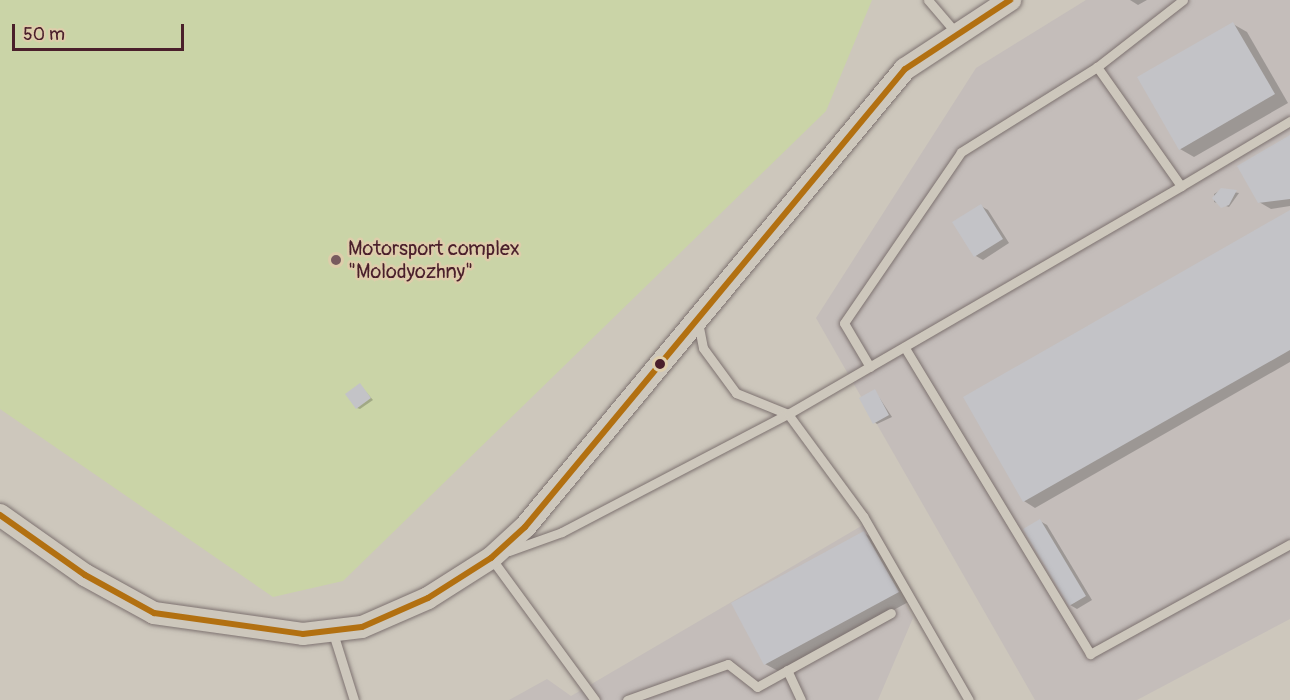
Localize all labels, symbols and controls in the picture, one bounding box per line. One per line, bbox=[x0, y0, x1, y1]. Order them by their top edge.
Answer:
scale bar bbox=[15, 12, 188, 50]
text: 50 m bbox=[23, 23, 65, 46]
place label: Motorsport complex "Molodyozhny" bbox=[348, 237, 520, 284]
marker: Motorsport complex "Molodyozhny" bbox=[329, 253, 343, 267]
unlabelled marker bbox=[654, 358, 666, 370]

